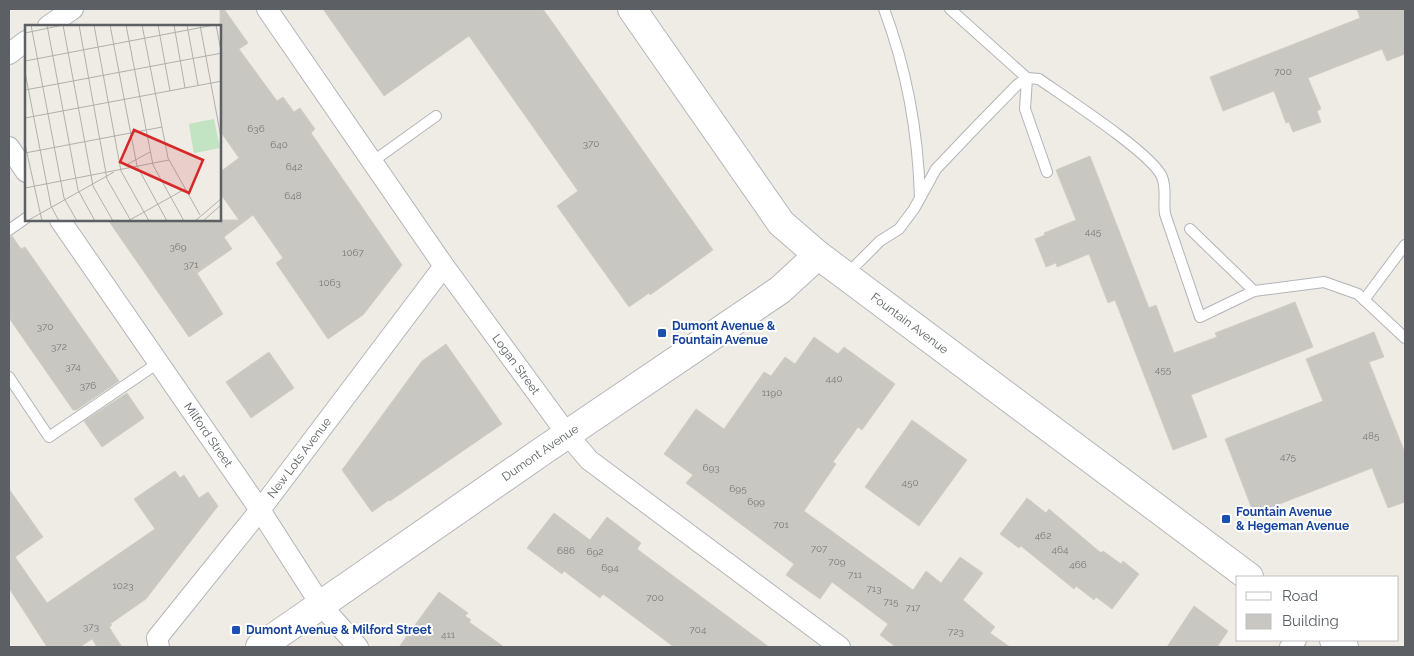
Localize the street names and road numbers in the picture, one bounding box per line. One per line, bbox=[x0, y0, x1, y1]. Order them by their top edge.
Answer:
street label: Fountain Avenue bbox=[868, 290, 951, 357]
street label: Logan Street bbox=[489, 331, 543, 397]
street label: Milford Street bbox=[181, 400, 235, 470]
street label: New Lots Avenue bbox=[265, 415, 334, 501]
street label: Dumont Avenue bbox=[499, 422, 581, 484]

